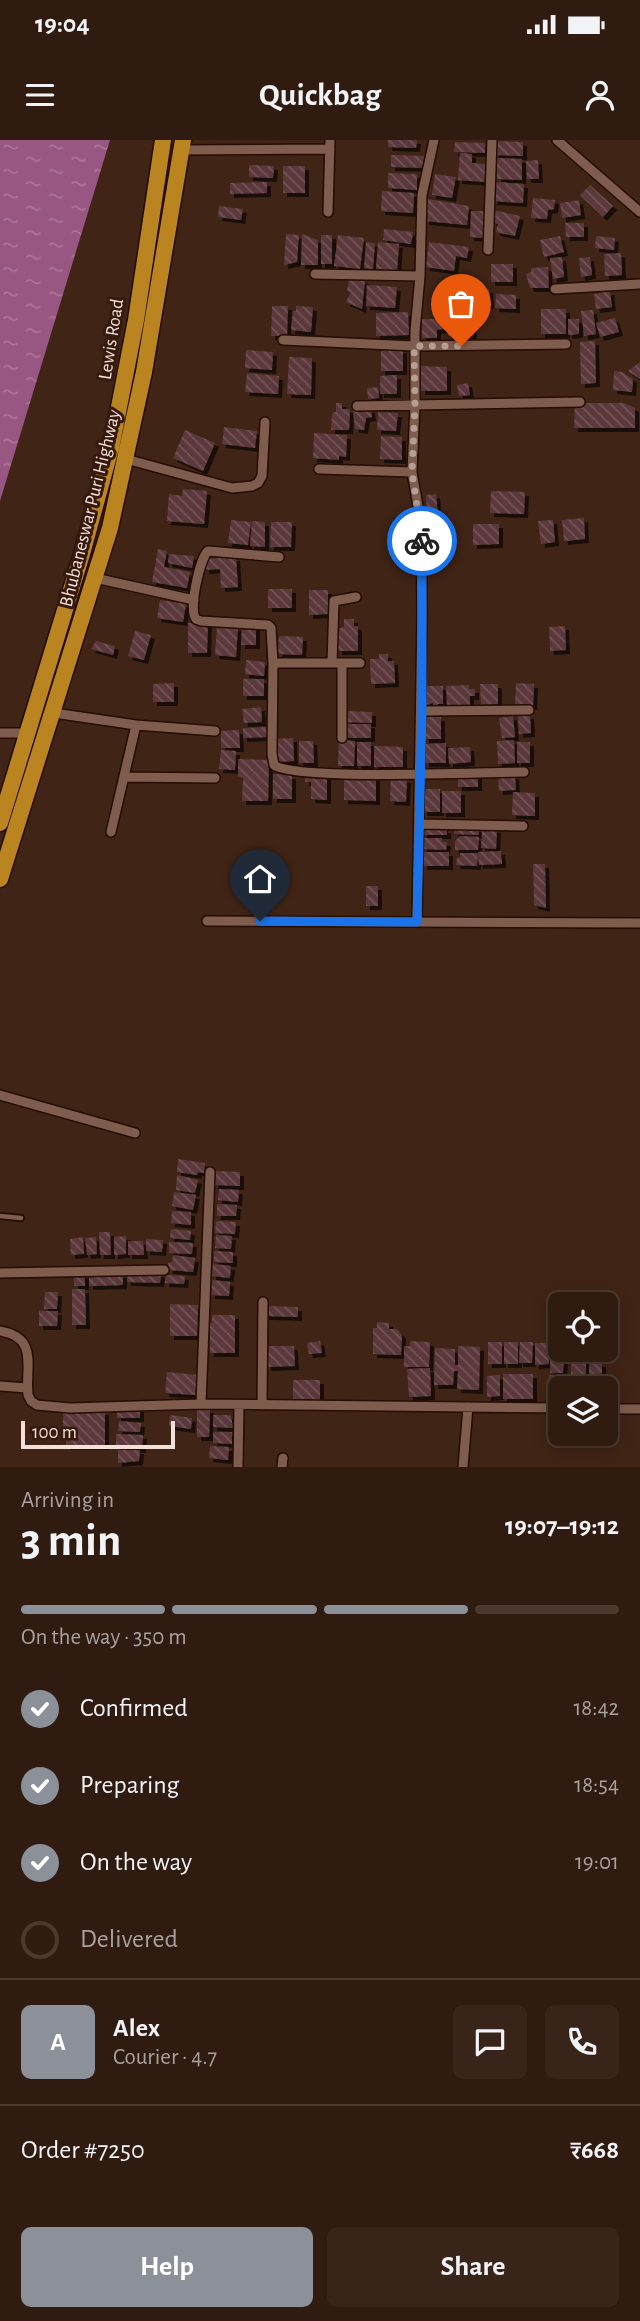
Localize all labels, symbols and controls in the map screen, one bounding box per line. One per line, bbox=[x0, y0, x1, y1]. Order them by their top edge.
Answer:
text: 19:04 bbox=[35, 11, 90, 37]
icon: menu bbox=[21, 76, 59, 114]
icon: person bbox=[581, 76, 619, 114]
text: Quickbag bbox=[259, 79, 381, 111]
pin bbox=[431, 274, 491, 346]
icon: bag bbox=[442, 285, 480, 323]
street label: Lewis Road bbox=[96, 297, 127, 381]
street label: Bhubaneswar Puri Highway bbox=[57, 408, 124, 609]
courier bbox=[387, 506, 457, 576]
icon: bike bbox=[403, 522, 441, 560]
pin bbox=[230, 849, 290, 921]
icon: home bbox=[241, 860, 279, 898]
map controls bbox=[548, 1292, 618, 1446]
button: locate bbox=[548, 1292, 618, 1362]
button: layers bbox=[548, 1376, 618, 1446]
scale bar bbox=[21, 1418, 175, 1450]
text: 100 m bbox=[32, 1423, 77, 1442]
text: Arriving in bbox=[21, 1489, 114, 1512]
text: 19:07–19:12 bbox=[505, 1513, 619, 1539]
text: 3 min bbox=[21, 1518, 121, 1564]
text: On the way · 350 m bbox=[21, 1626, 187, 1649]
icon: check bbox=[21, 1690, 59, 1728]
text: Confirmed bbox=[80, 1695, 188, 1721]
text: 18:42 bbox=[573, 1697, 619, 1720]
icon: check bbox=[21, 1767, 59, 1805]
text: Preparing bbox=[80, 1772, 179, 1798]
text: 18:54 bbox=[574, 1774, 619, 1797]
icon: check bbox=[21, 1844, 59, 1882]
text: On the way bbox=[80, 1849, 192, 1875]
text: 19:01 bbox=[575, 1851, 619, 1874]
text: Delivered bbox=[80, 1926, 178, 1952]
button: chat bbox=[453, 2005, 527, 2079]
button: phone bbox=[545, 2005, 619, 2079]
text: Alex bbox=[113, 2015, 160, 2041]
text: A bbox=[50, 2029, 66, 2055]
text: Courier · 4.7 bbox=[113, 2046, 217, 2069]
text: Order #7250 bbox=[21, 2137, 145, 2163]
text: ₹668 bbox=[570, 2137, 619, 2163]
button: Help bbox=[21, 2227, 313, 2307]
button: Share bbox=[327, 2227, 619, 2307]

